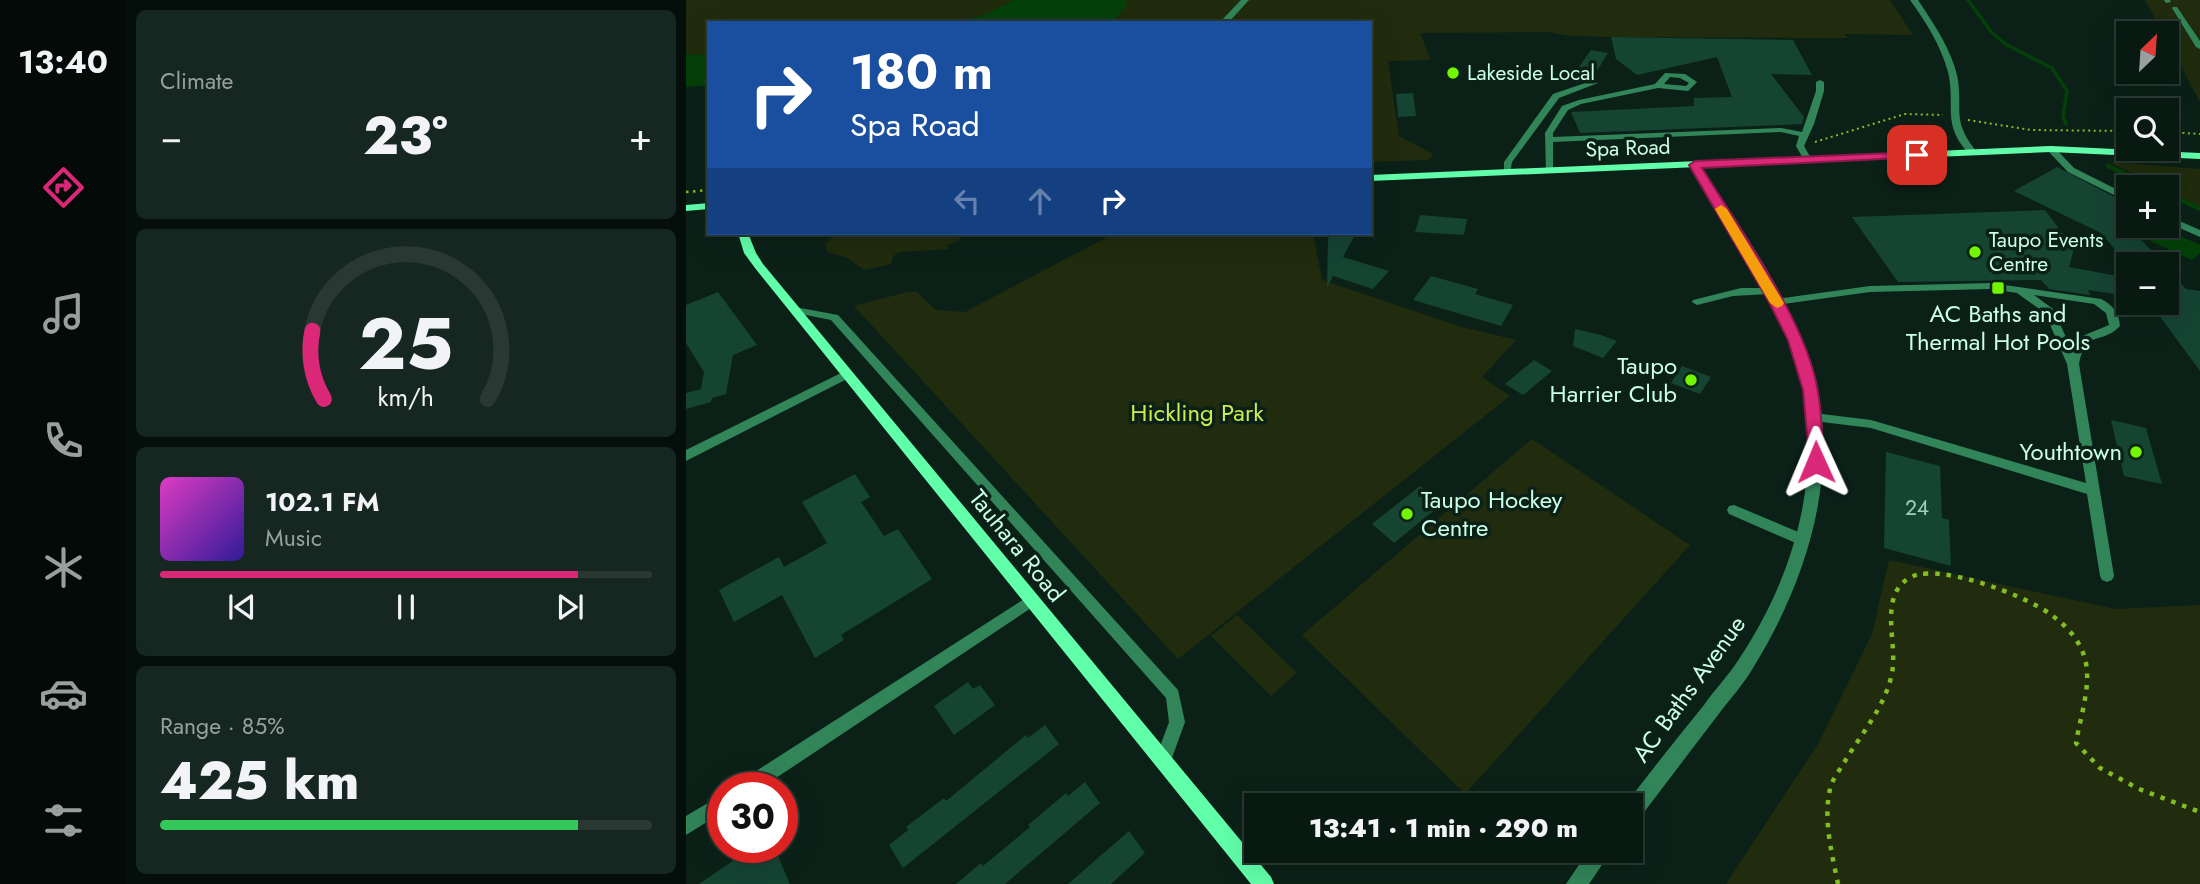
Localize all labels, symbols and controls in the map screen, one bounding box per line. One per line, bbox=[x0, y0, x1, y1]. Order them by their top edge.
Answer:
north arrow bbox=[2116, 21, 2179, 84]
map controls bbox=[2116, 21, 2179, 315]
text: 180 m bbox=[850, 37, 993, 107]
text: 13:40 bbox=[18, 39, 108, 85]
icon: right bbox=[735, 49, 826, 140]
place label: Lakeside Local bbox=[1467, 58, 1595, 88]
text: Climate bbox=[160, 64, 233, 98]
marker: Lakeside Local bbox=[1445, 65, 1461, 81]
text: 23° bbox=[363, 98, 448, 174]
button: search bbox=[2116, 98, 2179, 161]
text: Spa Road bbox=[850, 102, 980, 148]
text: − bbox=[160, 109, 182, 164]
text: + bbox=[629, 109, 652, 164]
pin bbox=[1887, 125, 1947, 185]
street label: Spa Road bbox=[1585, 132, 1671, 164]
icon: arrive bbox=[1898, 136, 1936, 174]
icon: directions bbox=[39, 163, 88, 212]
button: + bbox=[2116, 175, 2179, 238]
icon: left bbox=[948, 182, 986, 220]
icon: ahead bbox=[1021, 182, 1059, 220]
icon: right bbox=[1094, 182, 1132, 220]
place label: Taupo Events Centre bbox=[1989, 225, 2103, 279]
marker: Taupo Events Centre bbox=[1967, 244, 1983, 260]
button: − bbox=[2116, 252, 2179, 315]
marker: AC Baths and Thermal Hot Pools bbox=[1990, 280, 2006, 296]
icon: music bbox=[39, 289, 88, 338]
text: 25 bbox=[359, 291, 453, 396]
place label: AC Baths and Thermal Hot Pools bbox=[1906, 296, 2090, 359]
place label: Taupo Harrier Club bbox=[1550, 348, 1677, 411]
marker: Taupo Harrier Club bbox=[1683, 372, 1699, 388]
text: km/h bbox=[378, 379, 434, 415]
park label: Hickling Park bbox=[1130, 395, 1264, 430]
icon: phone bbox=[39, 416, 88, 465]
position arrow bbox=[1779, 425, 1853, 499]
place label: Youthtown bbox=[2019, 434, 2122, 469]
marker: Youthtown bbox=[2128, 444, 2144, 460]
street label: Tauhara Road bbox=[961, 482, 1074, 609]
place label: Taupo Hockey Centre bbox=[1421, 482, 1563, 545]
text: 102.1 FM bbox=[265, 483, 379, 521]
house number: 24 bbox=[1905, 493, 1929, 523]
marker: Taupo Hockey Centre bbox=[1399, 506, 1415, 522]
text: Music bbox=[265, 521, 322, 555]
icon: climate bbox=[39, 543, 88, 592]
icon: previous bbox=[223, 588, 261, 626]
icon: pause bbox=[387, 588, 425, 626]
icon: next bbox=[551, 588, 589, 626]
street label: AC Baths Avenue bbox=[1623, 608, 1754, 769]
icon: car bbox=[39, 669, 88, 718]
text: Range · 85% bbox=[160, 709, 284, 743]
text: 425 km bbox=[160, 743, 359, 819]
speed limit sign: 30 bbox=[707, 772, 798, 863]
icon: filters bbox=[39, 796, 88, 845]
text: 13:41 · 1 min · 290 m bbox=[1309, 809, 1578, 847]

